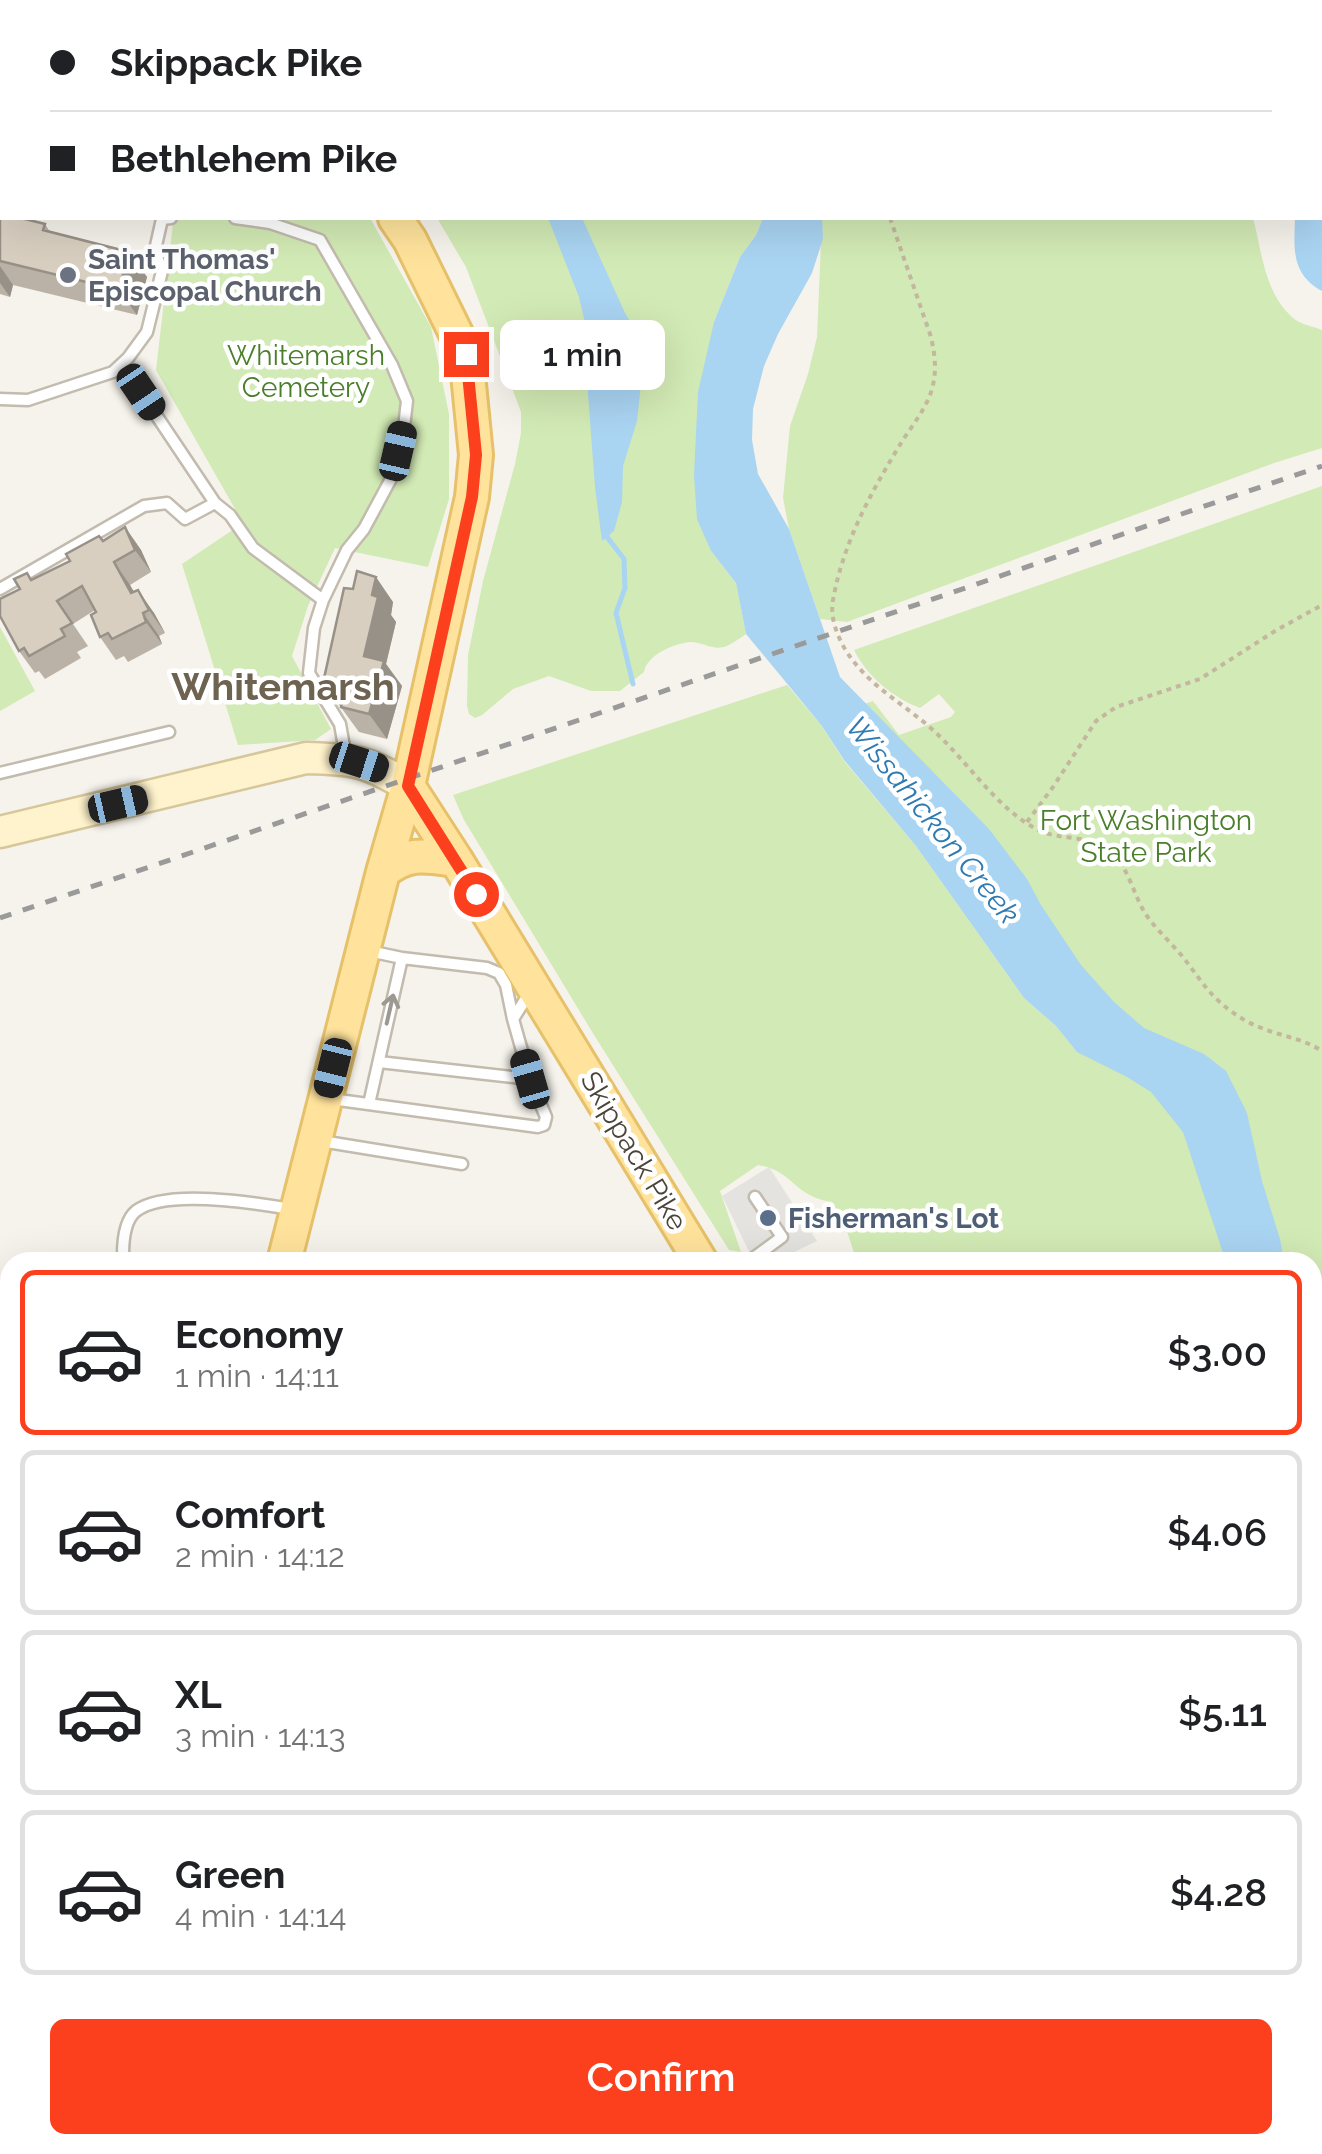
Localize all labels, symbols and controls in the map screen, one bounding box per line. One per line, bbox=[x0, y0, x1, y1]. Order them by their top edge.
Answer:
text: Skippack Pike bbox=[110, 40, 362, 85]
text: Bethlehem Pike bbox=[110, 136, 397, 181]
place label: Saint Thomas' Episcopal Church bbox=[88, 243, 322, 308]
marker: Saint Thomas' Episcopal Church bbox=[57, 264, 79, 286]
callout: 1 min bbox=[501, 319, 666, 389]
route end bbox=[444, 332, 489, 377]
text: 1 min bbox=[543, 336, 622, 373]
park label: Whitemarsh Cemetery bbox=[227, 339, 385, 404]
car bbox=[112, 359, 170, 425]
car bbox=[377, 418, 419, 484]
district label: Whitemarsh bbox=[171, 664, 395, 709]
water label: Wissahickon Creek bbox=[839, 709, 1027, 931]
car bbox=[326, 738, 392, 786]
car bbox=[85, 783, 151, 825]
park label: Fort Washington State Park bbox=[1040, 804, 1252, 869]
route start bbox=[454, 872, 499, 917]
one-way arrow bbox=[382, 994, 401, 1026]
car bbox=[311, 1035, 355, 1101]
car bbox=[507, 1046, 553, 1112]
street label: Skippack Pike bbox=[574, 1066, 694, 1236]
place label: Fisherman's Lot bbox=[788, 1202, 999, 1235]
marker: Fisherman's Lot bbox=[757, 1207, 779, 1229]
icon: car bbox=[55, 1308, 145, 1398]
text: Economy bbox=[175, 1312, 344, 1357]
text: $3.00 bbox=[1168, 1330, 1267, 1375]
text: 1 min · 14:11 bbox=[175, 1357, 339, 1394]
icon: car bbox=[55, 1488, 145, 1578]
text: Comfort bbox=[175, 1492, 325, 1537]
text: $4.06 bbox=[1167, 1510, 1267, 1555]
text: 2 min · 14:12 bbox=[175, 1537, 345, 1574]
icon: car bbox=[55, 1668, 145, 1758]
text: XL bbox=[175, 1672, 222, 1717]
text: $5.11 bbox=[1178, 1690, 1267, 1735]
text: 3 min · 14:13 bbox=[175, 1717, 346, 1754]
icon: car bbox=[55, 1848, 145, 1938]
text: Green bbox=[175, 1852, 285, 1897]
text: $4.28 bbox=[1170, 1870, 1267, 1915]
text: 4 min · 14:14 bbox=[175, 1897, 346, 1934]
button: Confirm bbox=[50, 2019, 1272, 2134]

